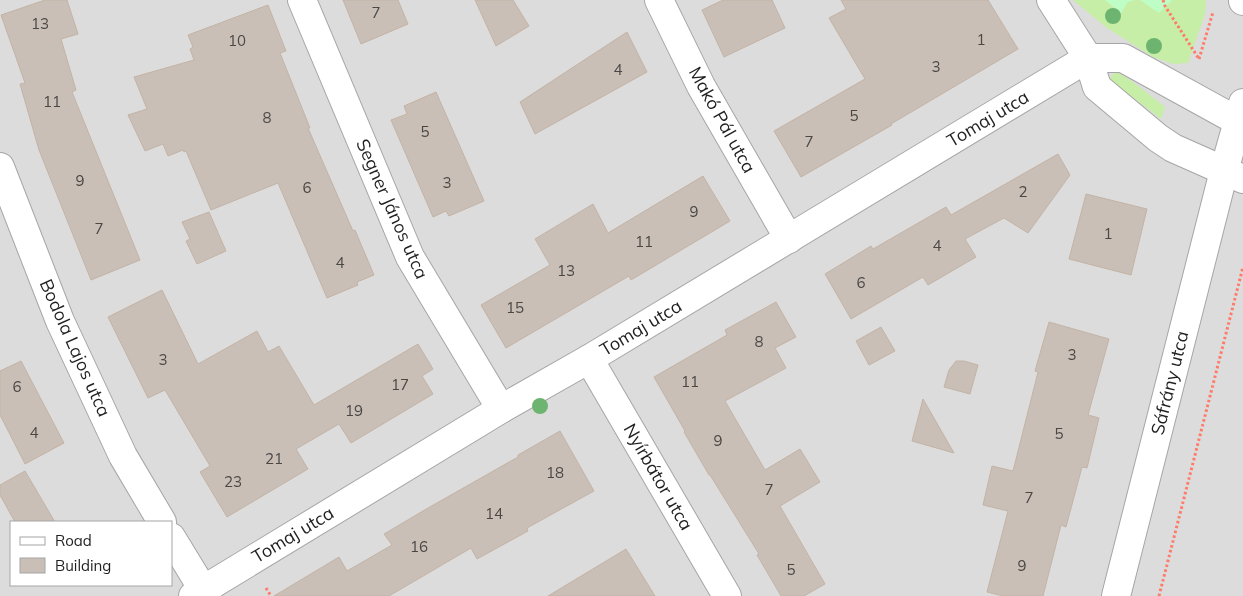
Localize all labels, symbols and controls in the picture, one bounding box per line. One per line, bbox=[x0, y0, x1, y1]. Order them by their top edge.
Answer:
house number: 7 bbox=[371, 3, 381, 22]
house number: 13 bbox=[31, 14, 49, 33]
house number: 1 bbox=[976, 30, 986, 49]
house number: 10 bbox=[228, 31, 246, 50]
house number: 3 bbox=[931, 57, 941, 76]
house number: 4 bbox=[613, 60, 623, 79]
street label: Makó Pál utca bbox=[684, 63, 761, 177]
street label: Tomaj utca bbox=[943, 85, 1033, 152]
house number: 11 bbox=[43, 92, 61, 111]
house number: 5 bbox=[849, 106, 859, 125]
house number: 8 bbox=[262, 108, 272, 127]
house number: 5 bbox=[420, 122, 430, 141]
house number: 7 bbox=[804, 132, 814, 151]
street label: Segner János utca bbox=[351, 135, 434, 282]
house number: 9 bbox=[75, 171, 85, 190]
house number: 3 bbox=[442, 173, 452, 192]
house number: 6 bbox=[302, 178, 312, 197]
house number: 2 bbox=[1018, 182, 1028, 201]
house number: 9 bbox=[689, 202, 699, 221]
house number: 7 bbox=[94, 219, 104, 238]
house number: 1 bbox=[1103, 224, 1113, 243]
house number: 11 bbox=[635, 232, 653, 251]
house number: 4 bbox=[932, 236, 942, 255]
house number: 4 bbox=[335, 253, 345, 272]
house number: 13 bbox=[557, 261, 575, 280]
house number: 6 bbox=[856, 273, 866, 292]
street label: Bodola Lajos utca bbox=[35, 275, 116, 420]
street label: Tomaj utca bbox=[596, 294, 686, 361]
house number: 15 bbox=[506, 298, 524, 317]
street label: Sáfrány utca bbox=[1145, 328, 1194, 437]
house number: 8 bbox=[754, 332, 764, 351]
house number: 3 bbox=[1067, 345, 1077, 364]
house number: 3 bbox=[158, 350, 168, 369]
house number: 11 bbox=[681, 372, 699, 391]
house number: 17 bbox=[391, 375, 409, 394]
house number: 6 bbox=[12, 377, 22, 396]
house number: 19 bbox=[345, 401, 363, 420]
street label: Nyírbátor utca bbox=[619, 419, 698, 534]
house number: 4 bbox=[29, 423, 39, 442]
house number: 5 bbox=[1054, 424, 1064, 443]
house number: 9 bbox=[713, 431, 723, 450]
house number: 21 bbox=[265, 449, 283, 468]
house number: 18 bbox=[546, 463, 564, 482]
house number: 23 bbox=[224, 472, 242, 491]
house number: 7 bbox=[764, 480, 774, 499]
house number: 7 bbox=[1024, 488, 1034, 507]
street label: Tomaj utca bbox=[248, 501, 338, 568]
house number: 14 bbox=[485, 504, 503, 523]
legend bbox=[10, 521, 172, 586]
text: Road bbox=[55, 531, 92, 550]
house number: 16 bbox=[410, 537, 428, 556]
text: Building bbox=[55, 556, 111, 575]
house number: 9 bbox=[1017, 556, 1027, 575]
house number: 5 bbox=[786, 560, 796, 579]

